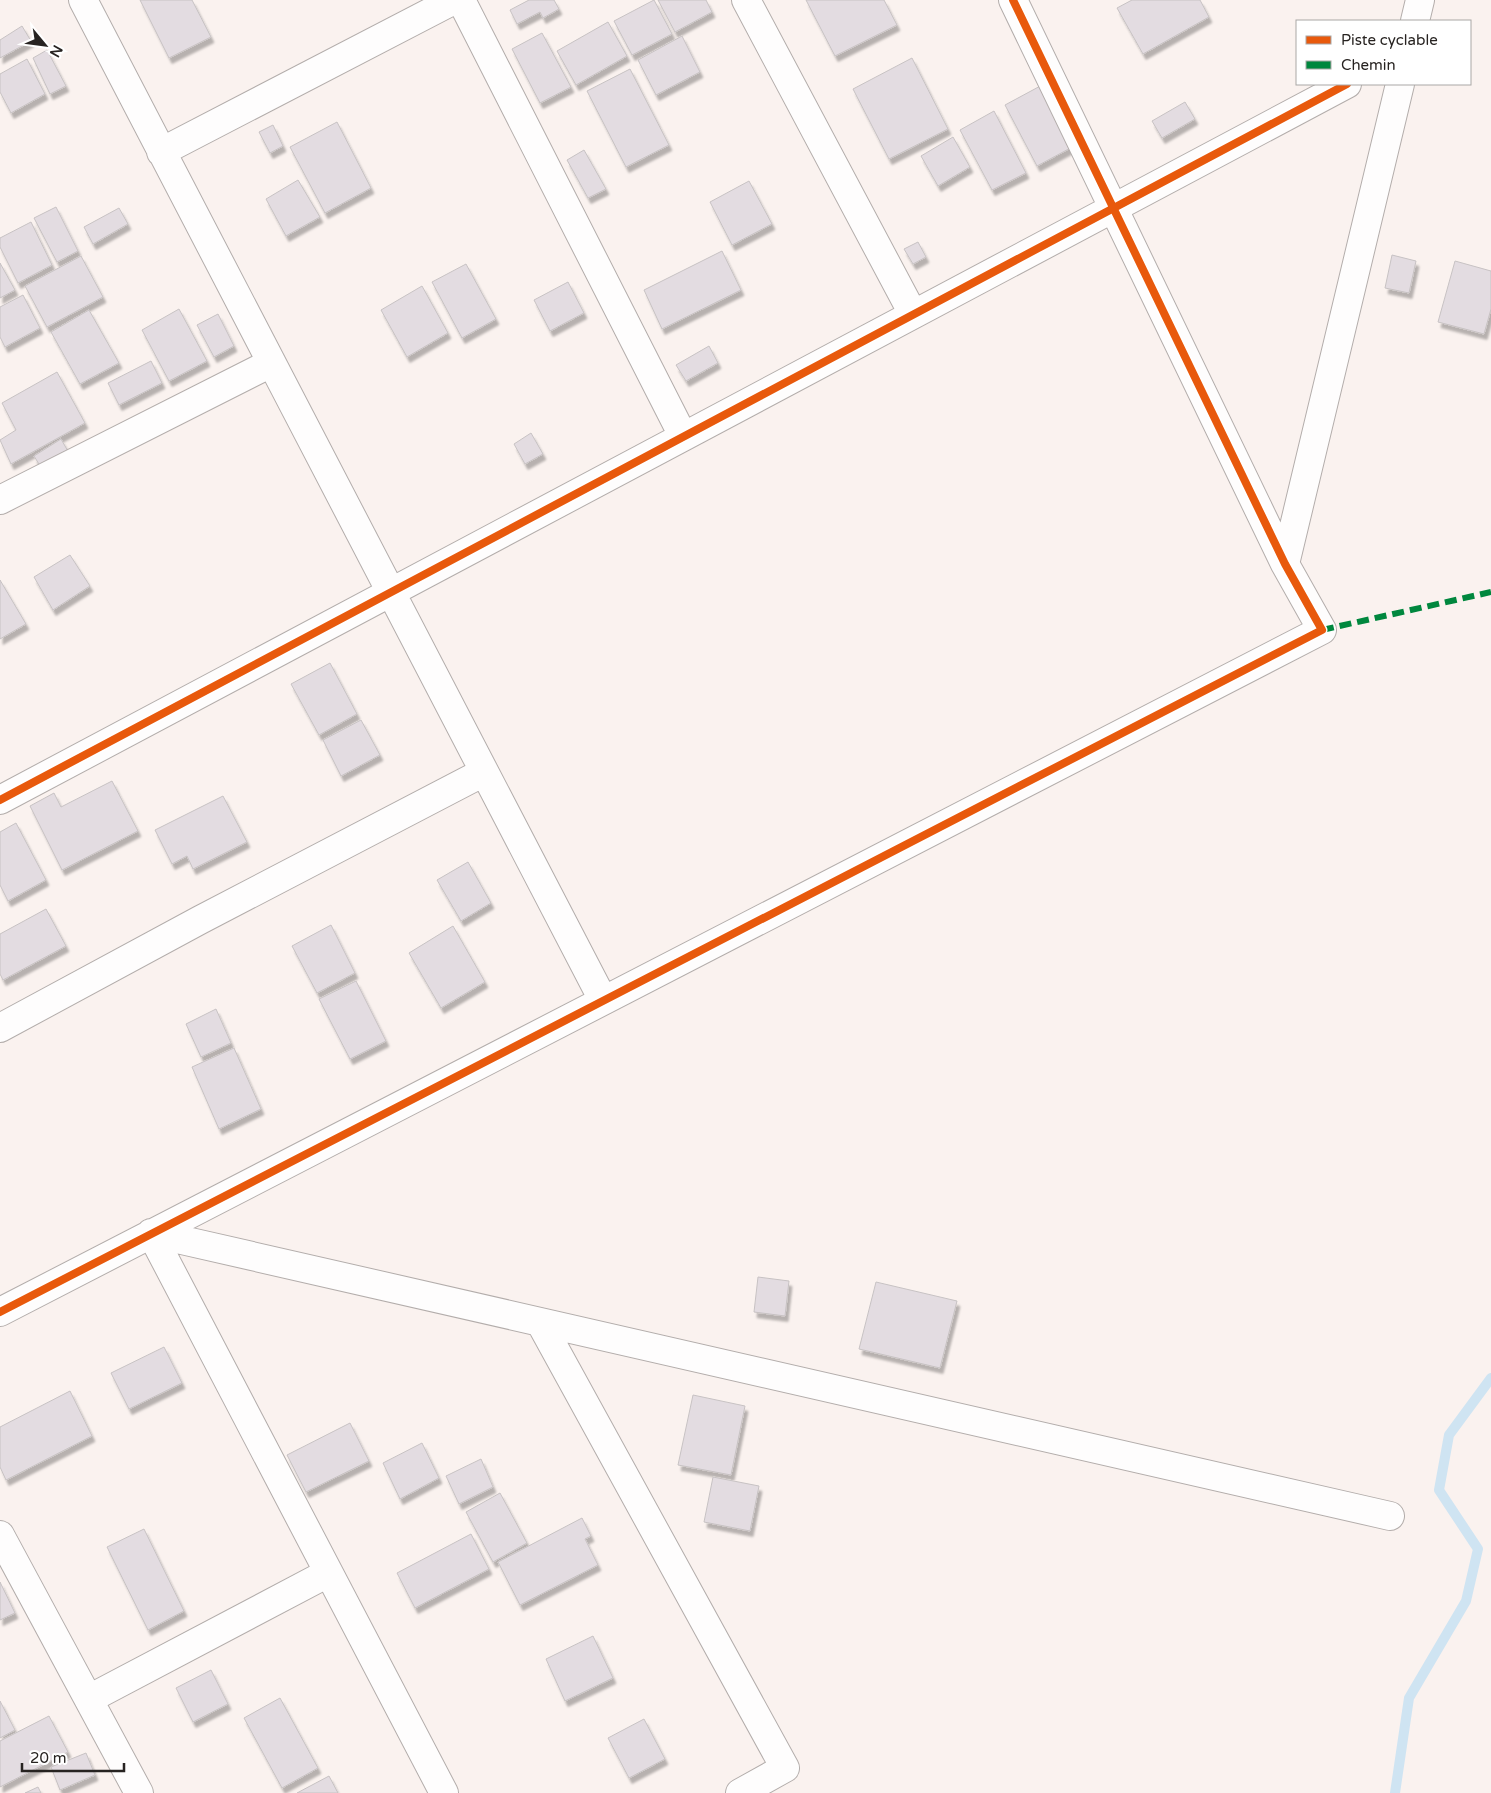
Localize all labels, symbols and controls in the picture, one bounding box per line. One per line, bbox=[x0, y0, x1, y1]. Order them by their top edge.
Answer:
north arrow bbox=[20, 20, 70, 70]
legend bbox=[1296, 20, 1471, 85]
text: Piste cyclable bbox=[1341, 31, 1438, 49]
text: N bbox=[46, 42, 66, 60]
text: Chemin bbox=[1341, 56, 1396, 74]
scale bar bbox=[22, 1740, 125, 1772]
text: 20 m bbox=[30, 1749, 67, 1767]

